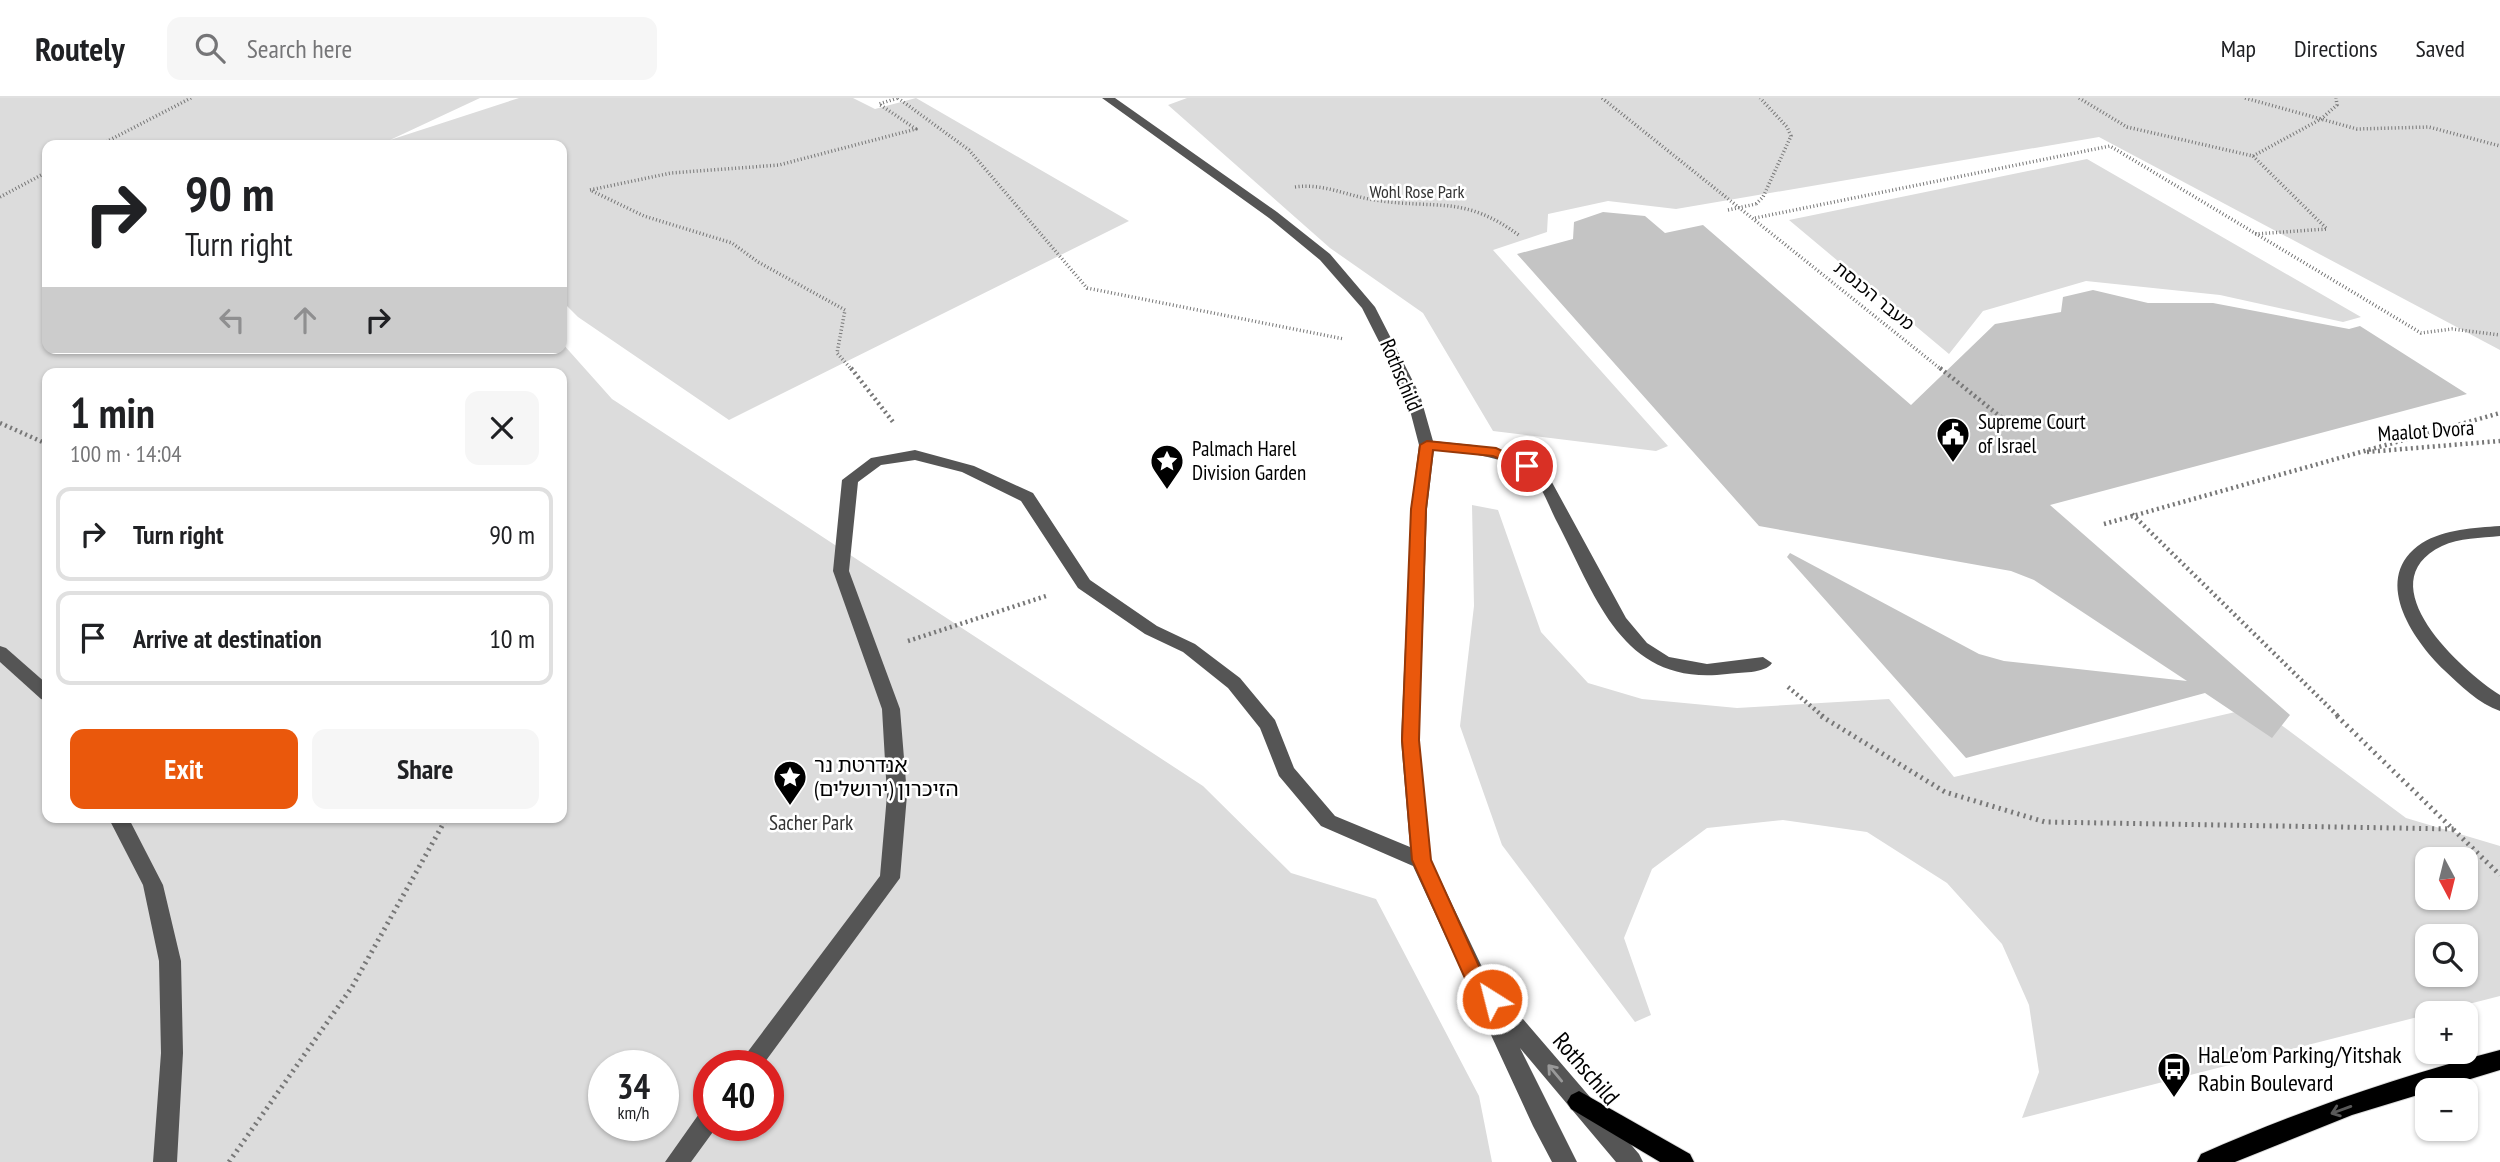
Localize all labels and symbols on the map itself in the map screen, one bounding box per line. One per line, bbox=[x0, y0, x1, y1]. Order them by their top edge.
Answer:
park label: Wohl Rose Park bbox=[1370, 180, 1464, 203]
street label: מעבר הכנסת bbox=[1829, 256, 1919, 335]
street label: Rothschild bbox=[1374, 335, 1429, 415]
place label: Supreme Court of Israel bbox=[1978, 408, 2086, 459]
street label: Maalot Dvora bbox=[2377, 414, 2475, 447]
public building icon: Supreme Court of Israel bbox=[1934, 415, 1972, 464]
place label: Palmach Harel Division Garden bbox=[1192, 435, 1306, 486]
pin bbox=[1497, 436, 1557, 496]
place icon: Palmach Harel Division Garden bbox=[1148, 442, 1186, 491]
place label: אנדרטת נר הזיכרון (ירושלים) bbox=[814, 751, 959, 802]
place icon: אנדרטת נר הזיכרון (ירושלים) bbox=[771, 758, 809, 807]
park label: Sacher Park bbox=[769, 809, 853, 836]
north arrow bbox=[2415, 847, 2478, 910]
position arrow bbox=[1455, 962, 1529, 1036]
street label: Rothschild bbox=[1546, 1026, 1626, 1111]
place label: HaLe'om Parking/Yitshak Rabin Boulevard bbox=[2198, 1039, 2402, 1098]
speed limit sign: 40 bbox=[693, 1050, 784, 1141]
bus stop icon: HaLe'om Parking/Yitshak Rabin Boulevard bbox=[2155, 1050, 2193, 1099]
one-way arrow bbox=[1547, 1064, 1563, 1082]
one-way arrow bbox=[2331, 1104, 2353, 1117]

